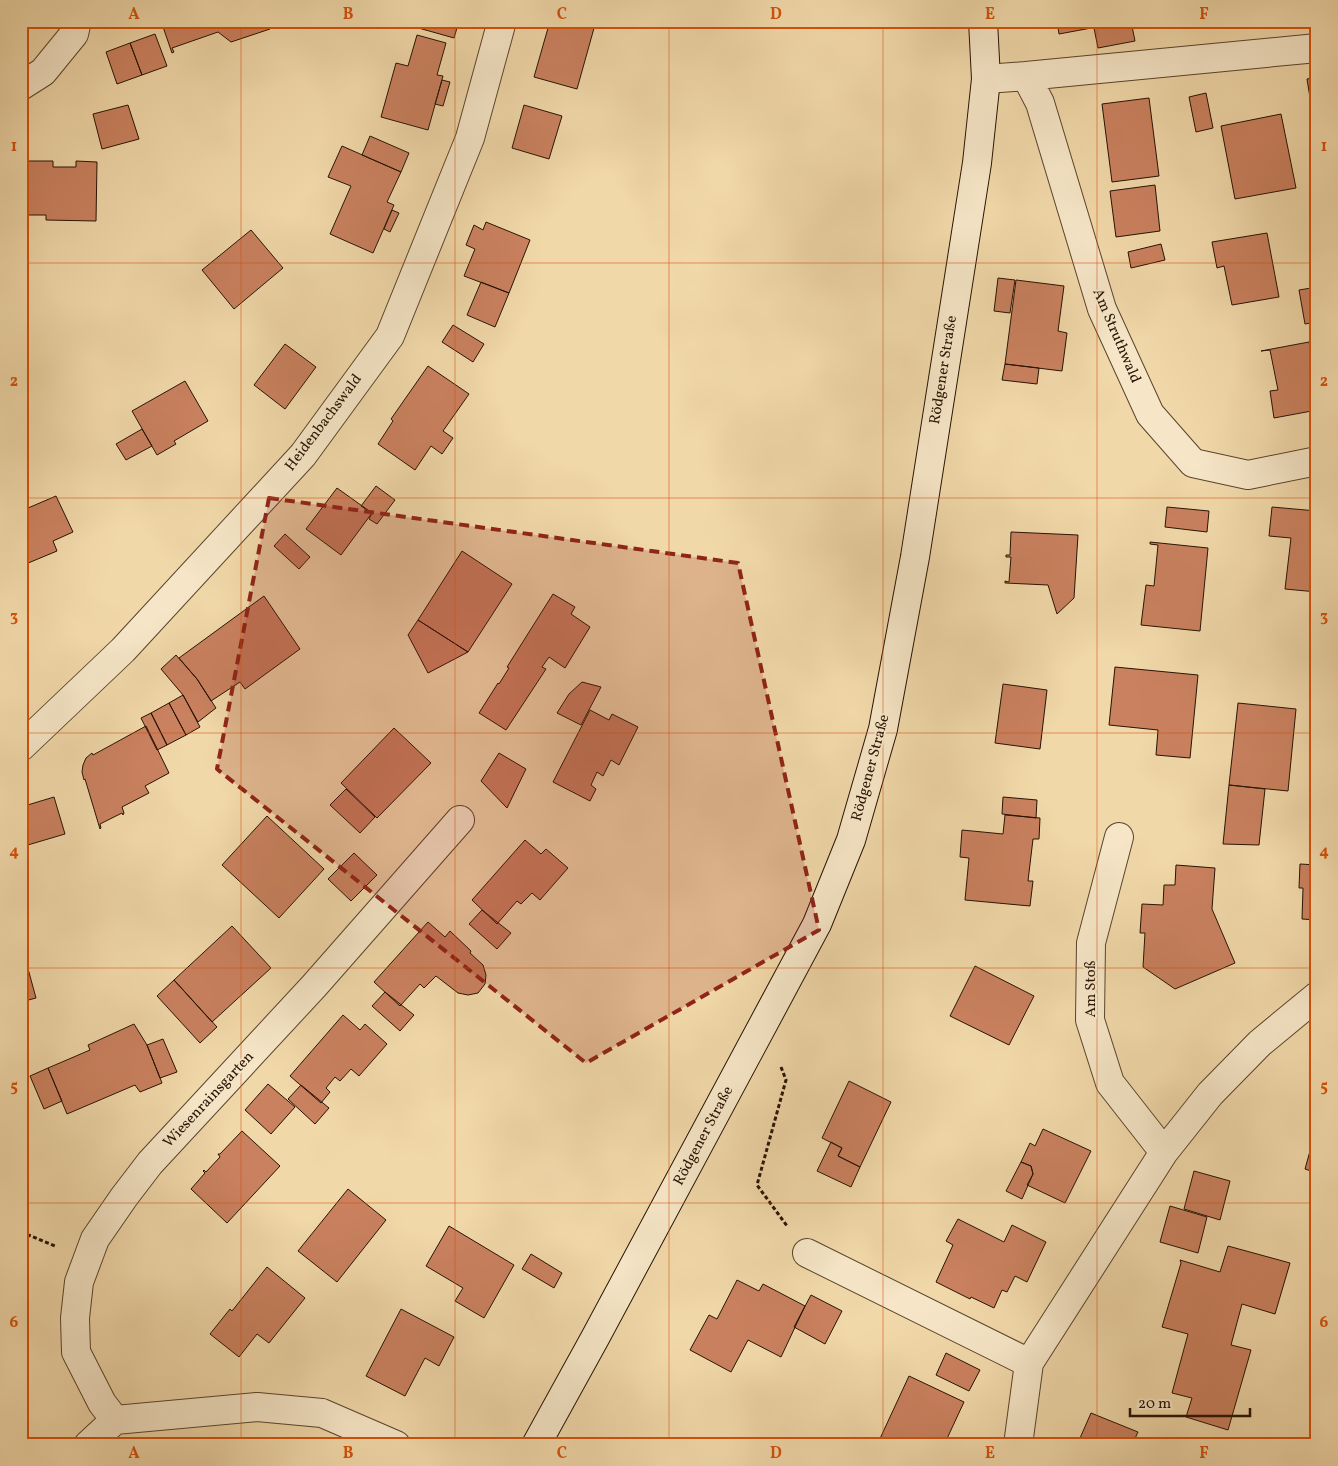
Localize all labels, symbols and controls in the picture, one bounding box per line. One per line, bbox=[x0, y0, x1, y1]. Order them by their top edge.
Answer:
text: A bbox=[128, 4, 140, 26]
text: B bbox=[343, 4, 354, 26]
text: C bbox=[557, 4, 567, 26]
text: D bbox=[770, 4, 782, 26]
text: E bbox=[985, 4, 995, 26]
text: F bbox=[1199, 4, 1209, 26]
text: 1 bbox=[11, 136, 17, 158]
text: 1 bbox=[1321, 136, 1327, 158]
street label: Am Struthwald bbox=[1087, 286, 1145, 386]
street label: Rödgener Straße bbox=[925, 314, 963, 426]
street label: Heidenbachswald bbox=[281, 370, 367, 476]
text: 2 bbox=[10, 371, 18, 393]
text: 2 bbox=[1320, 371, 1328, 393]
text: 3 bbox=[10, 606, 18, 628]
text: 3 bbox=[1320, 606, 1328, 628]
street label: Rödgener Straße bbox=[847, 712, 895, 824]
text: 4 bbox=[9, 841, 19, 863]
text: 4 bbox=[1319, 841, 1329, 863]
street label: Am Stoß bbox=[1081, 960, 1102, 1018]
street label: Wiesenrainsgarten bbox=[159, 1047, 259, 1153]
text: 5 bbox=[10, 1076, 18, 1098]
text: 5 bbox=[1320, 1076, 1328, 1098]
street label: Rödgener Straße bbox=[669, 1083, 739, 1189]
text: 6 bbox=[10, 1312, 19, 1334]
text: 6 bbox=[1320, 1312, 1329, 1334]
scale bar bbox=[1130, 1386, 1250, 1418]
text: 20 m bbox=[1138, 1394, 1171, 1415]
text: A bbox=[128, 1443, 140, 1465]
text: B bbox=[343, 1443, 354, 1465]
text: C bbox=[557, 1443, 567, 1465]
text: D bbox=[770, 1443, 782, 1465]
text: E bbox=[985, 1443, 995, 1465]
text: F bbox=[1199, 1443, 1209, 1465]

